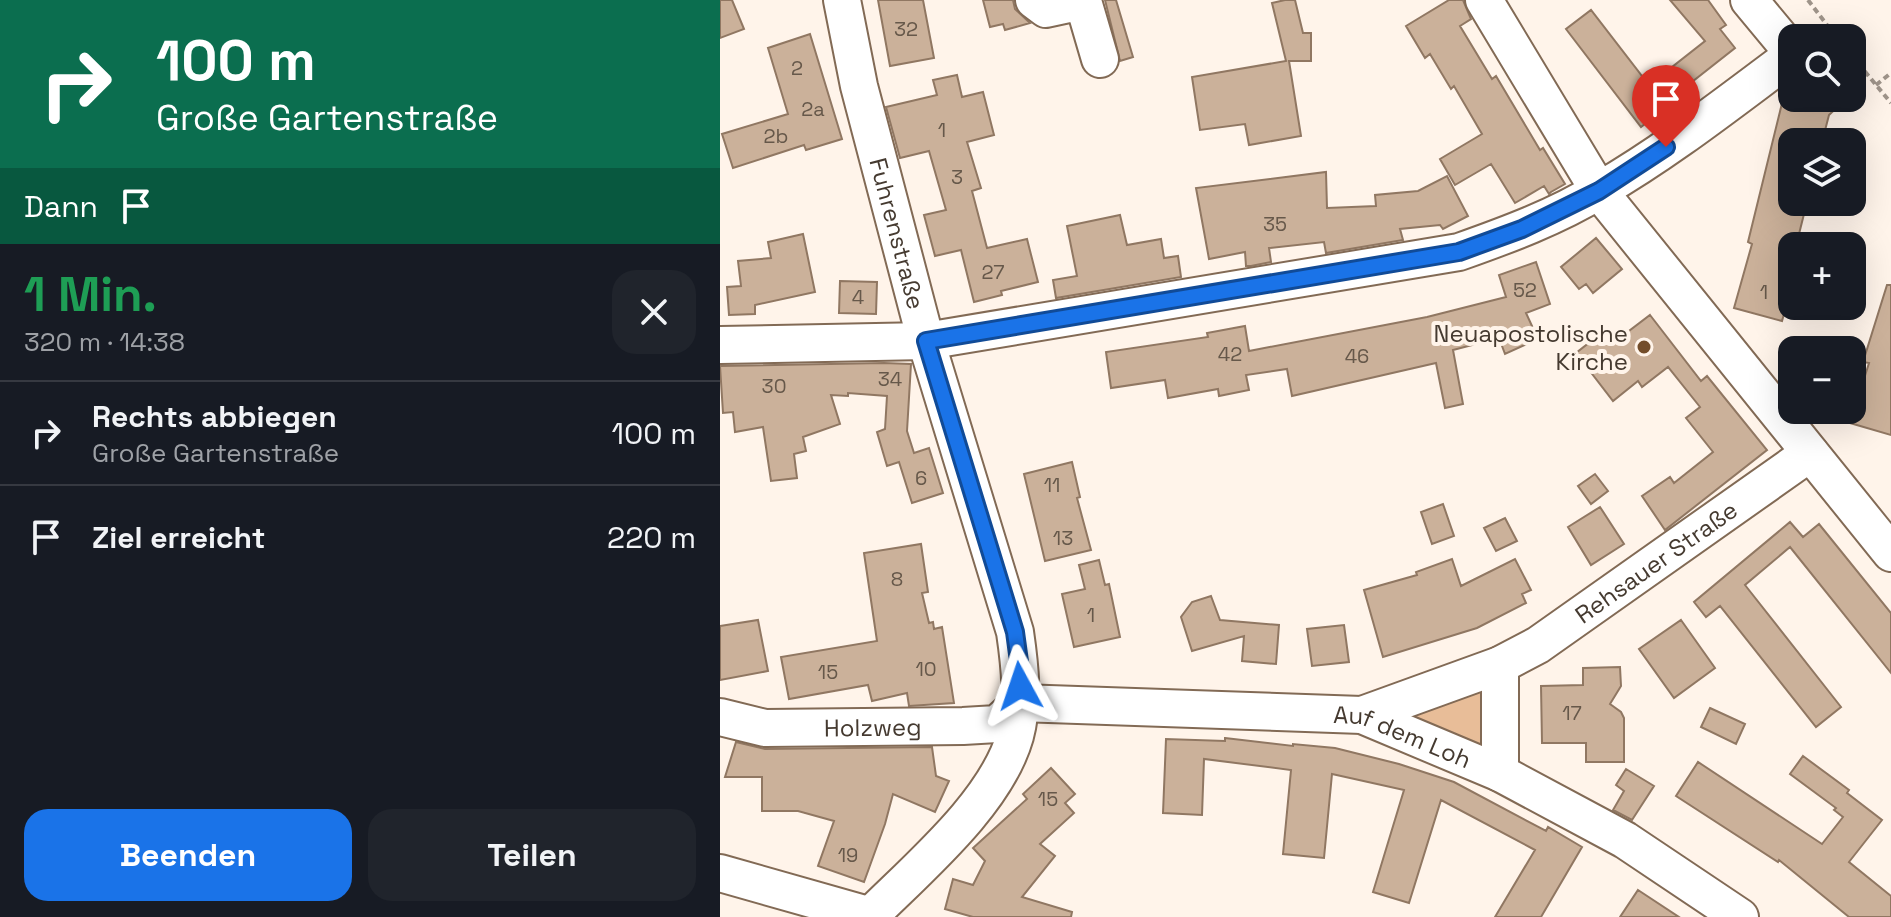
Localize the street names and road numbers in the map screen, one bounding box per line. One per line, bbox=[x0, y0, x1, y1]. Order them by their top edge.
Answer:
street label: Fuhrenstraße bbox=[863, 154, 932, 312]
street label: Rehsauer Straße bbox=[1569, 494, 1743, 630]
street label: Auf dem Loh bbox=[1333, 699, 1476, 775]
street label: Holzweg bbox=[824, 711, 922, 743]

